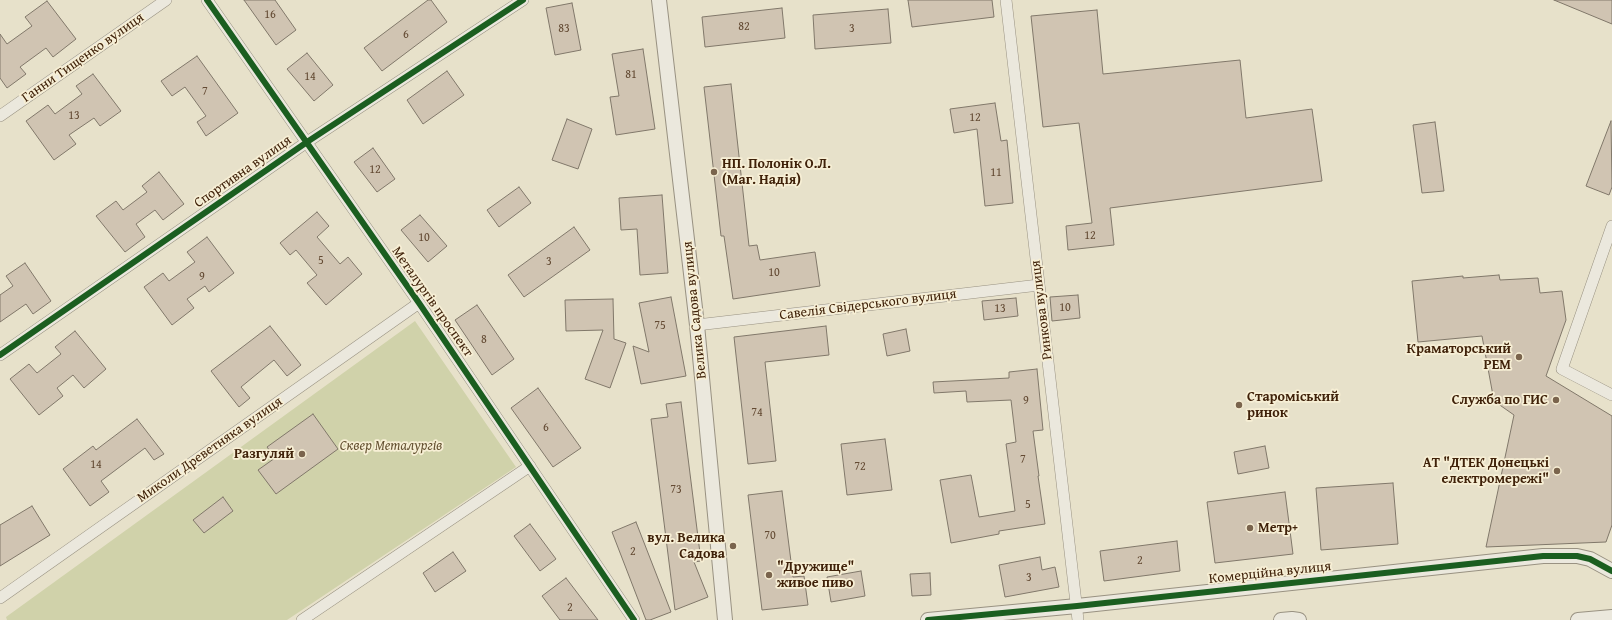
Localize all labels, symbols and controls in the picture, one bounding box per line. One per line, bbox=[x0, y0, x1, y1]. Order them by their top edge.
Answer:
house number: 16 bbox=[264, 8, 276, 22]
street label: Ганни Тищенко вулиця bbox=[19, 9, 147, 107]
house number: 82 bbox=[738, 20, 750, 34]
house number: 83 bbox=[558, 22, 570, 36]
house number: 3 bbox=[849, 22, 855, 36]
house number: 6 bbox=[403, 28, 409, 42]
house number: 81 bbox=[625, 68, 637, 82]
house number: 14 bbox=[304, 70, 316, 84]
house number: 7 bbox=[202, 85, 208, 99]
house number: 13 bbox=[68, 109, 80, 123]
house number: 12 bbox=[969, 111, 981, 125]
street label: Спортивна вулиця bbox=[191, 132, 295, 212]
place label: НП. Полонік О.Л. (Маг. Надія) bbox=[722, 156, 831, 188]
house number: 12 bbox=[369, 163, 381, 177]
house number: 11 bbox=[990, 166, 1002, 180]
marker: НП. Полонік О.Л. (Маг. Надія) bbox=[709, 167, 719, 177]
house number: 12 bbox=[1084, 229, 1096, 243]
house number: 10 bbox=[418, 231, 430, 245]
street label: Велика Садова вулиця bbox=[679, 240, 711, 380]
street label: Металургів проспект bbox=[388, 244, 476, 360]
house number: 5 bbox=[318, 254, 324, 268]
house number: 3 bbox=[546, 255, 552, 269]
street label: Ринкова вулиця bbox=[1028, 259, 1056, 361]
house number: 10 bbox=[768, 266, 780, 280]
house number: 9 bbox=[199, 270, 205, 284]
street label: Савелія Свідерського вулиця bbox=[779, 286, 957, 324]
house number: 10 bbox=[1059, 301, 1071, 315]
house number: 13 bbox=[994, 302, 1006, 316]
house number: 75 bbox=[654, 319, 666, 333]
house number: 8 bbox=[481, 333, 487, 347]
place label: Краматорський РЕМ bbox=[1407, 341, 1511, 374]
marker: Краматорський РЕМ bbox=[1514, 352, 1524, 362]
place label: Староміський ринок bbox=[1247, 389, 1339, 422]
place label: Служба по ГИС bbox=[1452, 392, 1548, 408]
street label: Миколи Древетняка вулиця bbox=[134, 393, 286, 507]
house number: 9 bbox=[1023, 394, 1029, 408]
marker: Служба по ГИС bbox=[1551, 395, 1561, 405]
marker: Староміський ринок bbox=[1234, 400, 1244, 410]
house number: 74 bbox=[751, 406, 763, 420]
house number: 6 bbox=[543, 421, 549, 435]
park label: Сквер Металургів bbox=[340, 438, 442, 454]
place label: Разгуляй bbox=[234, 446, 294, 462]
marker: Разгуляй bbox=[297, 449, 307, 459]
house number: 7 bbox=[1020, 453, 1026, 467]
place label: АТ "ДТЕК Донецькі електромережі" bbox=[1423, 455, 1549, 488]
house number: 14 bbox=[90, 458, 102, 472]
house number: 72 bbox=[854, 460, 866, 474]
marker: АТ "ДТЕК Донецькі електромережі" bbox=[1552, 466, 1562, 476]
house number: 73 bbox=[670, 483, 682, 497]
house number: 5 bbox=[1025, 498, 1031, 512]
place label: Метр+ bbox=[1258, 520, 1298, 536]
marker: Метр+ bbox=[1245, 523, 1255, 533]
house number: 70 bbox=[764, 529, 776, 543]
place label: вул. Велика Садова bbox=[647, 530, 725, 562]
marker: вул. Велика Садова bbox=[728, 541, 738, 551]
house number: 2 bbox=[630, 545, 636, 559]
house number: 2 bbox=[1137, 554, 1143, 568]
street label: Комерційна вулиця bbox=[1208, 558, 1332, 588]
place label: "Дружище" живое пиво bbox=[777, 559, 854, 592]
marker: "Дружище" живое пиво bbox=[764, 570, 774, 580]
house number: 3 bbox=[1026, 571, 1032, 585]
house number: 2 bbox=[567, 601, 573, 615]

